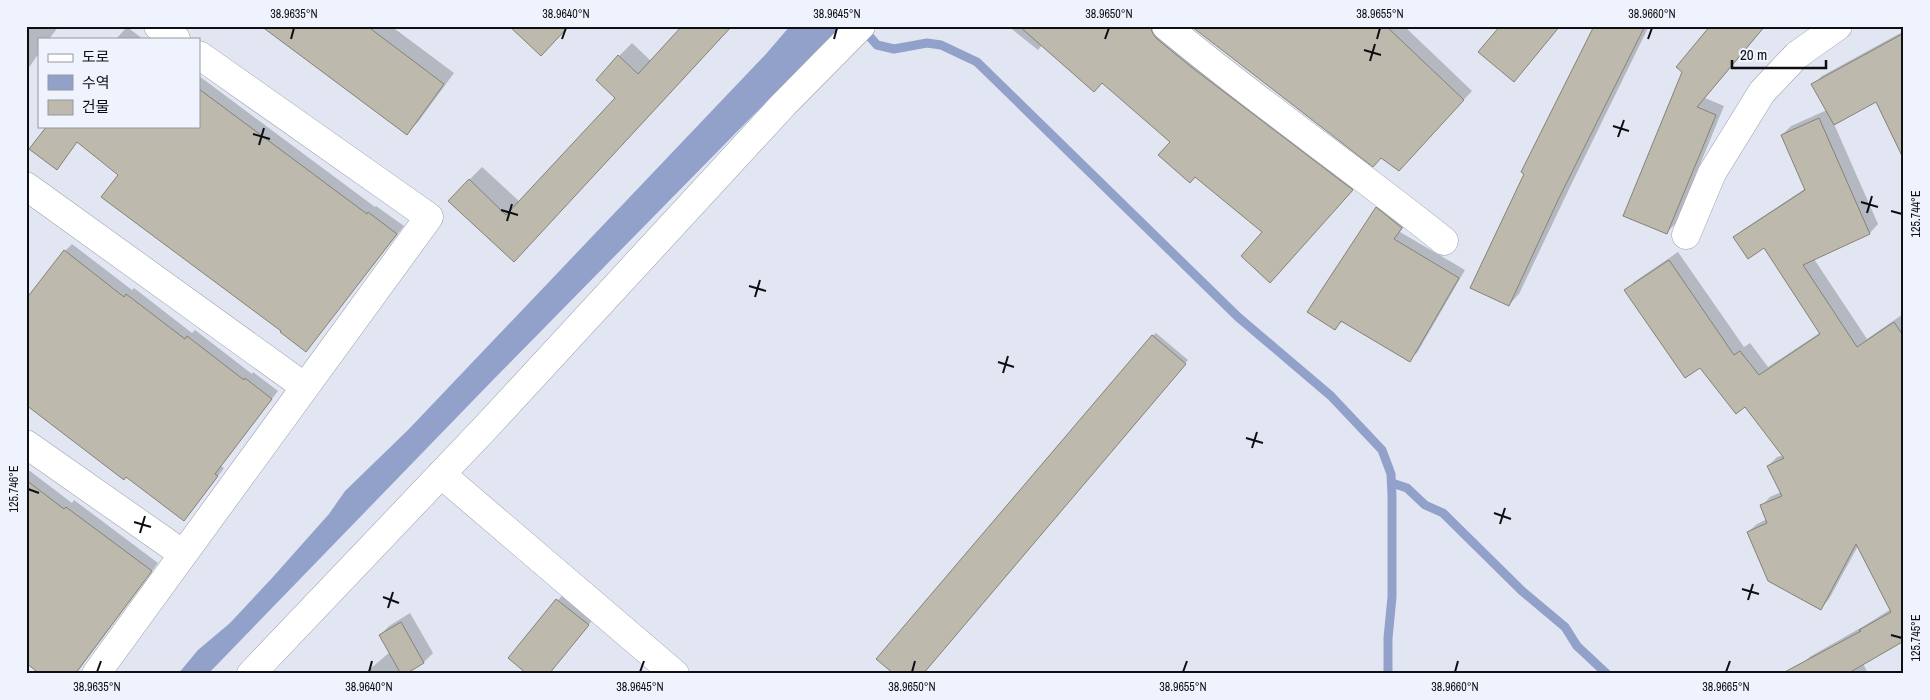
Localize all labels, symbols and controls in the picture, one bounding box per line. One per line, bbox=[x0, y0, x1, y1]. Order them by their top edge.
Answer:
text: 38.9635°N bbox=[270, 6, 318, 22]
text: 38.9640°N bbox=[542, 6, 590, 22]
text: 38.9645°N bbox=[813, 6, 861, 22]
text: 38.9650°N bbox=[1085, 6, 1133, 22]
text: 38.9655°N bbox=[1356, 6, 1404, 22]
text: 38.9660°N bbox=[1628, 6, 1676, 22]
legend bbox=[38, 38, 200, 128]
scale bar bbox=[1732, 38, 1826, 70]
text: 20 m bbox=[1740, 44, 1767, 65]
text: 도로 bbox=[82, 46, 110, 67]
text: 수역 bbox=[82, 72, 110, 93]
text: 건물 bbox=[82, 96, 110, 117]
text: 125.744°E bbox=[1908, 191, 1924, 237]
text: 125.746°E bbox=[6, 466, 22, 512]
text: 125.745°E bbox=[1908, 615, 1924, 661]
text: 38.9635°N bbox=[73, 679, 121, 695]
text: 38.9640°N bbox=[345, 679, 393, 695]
text: 38.9645°N bbox=[616, 679, 664, 695]
text: 38.9650°N bbox=[888, 679, 936, 695]
text: 38.9655°N bbox=[1159, 679, 1207, 695]
text: 38.9660°N bbox=[1431, 679, 1479, 695]
text: 38.9665°N bbox=[1702, 679, 1750, 695]

